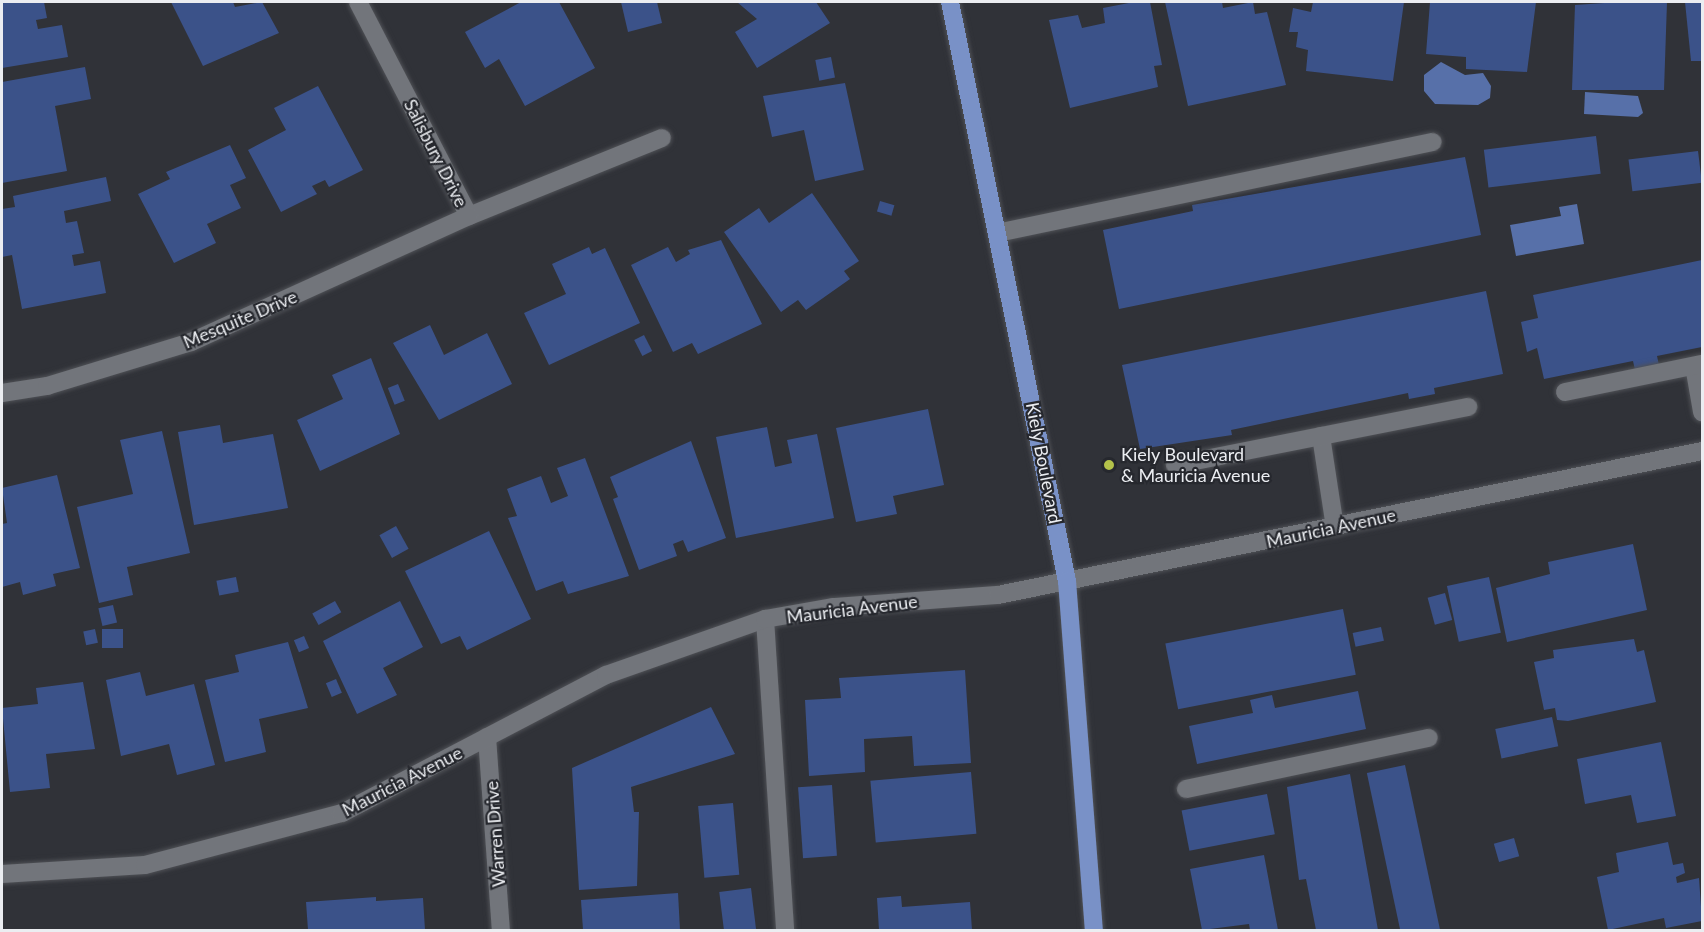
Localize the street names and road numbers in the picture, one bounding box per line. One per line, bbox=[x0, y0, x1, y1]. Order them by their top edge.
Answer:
street label: Salisbury Drive bbox=[399, 95, 473, 211]
street label: Mesquite Drive bbox=[180, 285, 300, 353]
street label: Kiely Boulevard bbox=[1022, 400, 1066, 526]
street label: Mauricia Avenue bbox=[1264, 504, 1398, 552]
street label: Mauricia Avenue bbox=[785, 590, 919, 628]
street label: Mauricia Avenue bbox=[338, 741, 466, 821]
street label: Warren Drive bbox=[481, 780, 509, 888]

